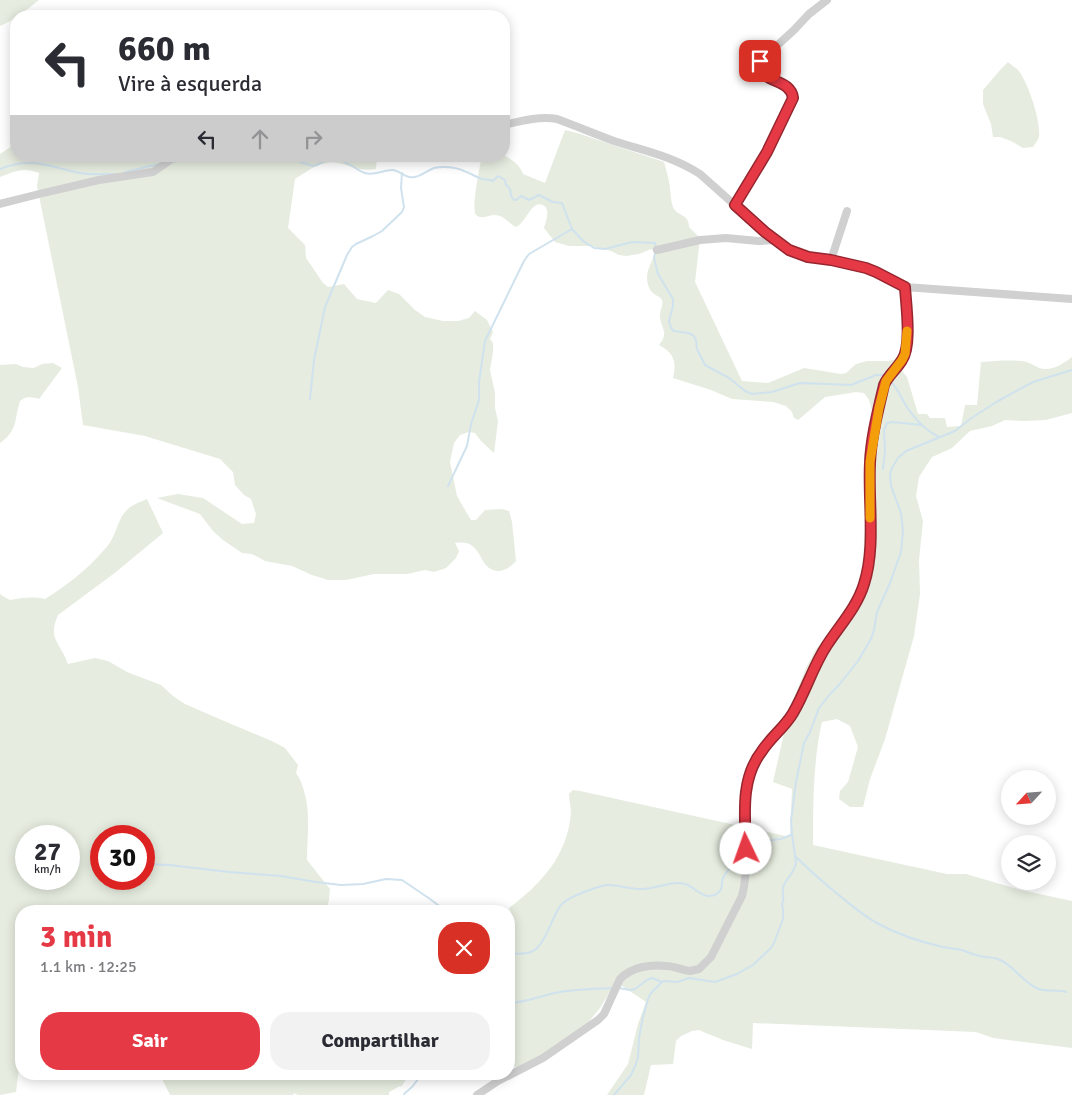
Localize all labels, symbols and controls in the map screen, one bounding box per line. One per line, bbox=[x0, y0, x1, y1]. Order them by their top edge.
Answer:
text: 660 m bbox=[118, 27, 211, 70]
icon: left bbox=[35, 30, 100, 95]
pin bbox=[739, 40, 781, 82]
icon: arrive bbox=[746, 47, 774, 75]
text: Vire à esquerda bbox=[118, 70, 262, 97]
icon: left bbox=[193, 125, 221, 153]
icon: ahead bbox=[246, 125, 274, 153]
icon: right bbox=[299, 125, 327, 153]
north arrow bbox=[1001, 770, 1056, 825]
map controls bbox=[1001, 770, 1056, 890]
position arrow bbox=[719, 822, 771, 874]
speed limit sign: 30 bbox=[90, 825, 155, 890]
button: layers bbox=[1001, 835, 1056, 890]
text: 27 bbox=[34, 836, 61, 867]
text: km/h bbox=[34, 862, 61, 877]
text: 3 min bbox=[40, 919, 112, 956]
button: close bbox=[438, 922, 490, 974]
text: 1.1 km · 12:25 bbox=[40, 957, 137, 977]
button: Sair bbox=[40, 1012, 260, 1070]
button: Compartilhar bbox=[270, 1012, 490, 1070]

